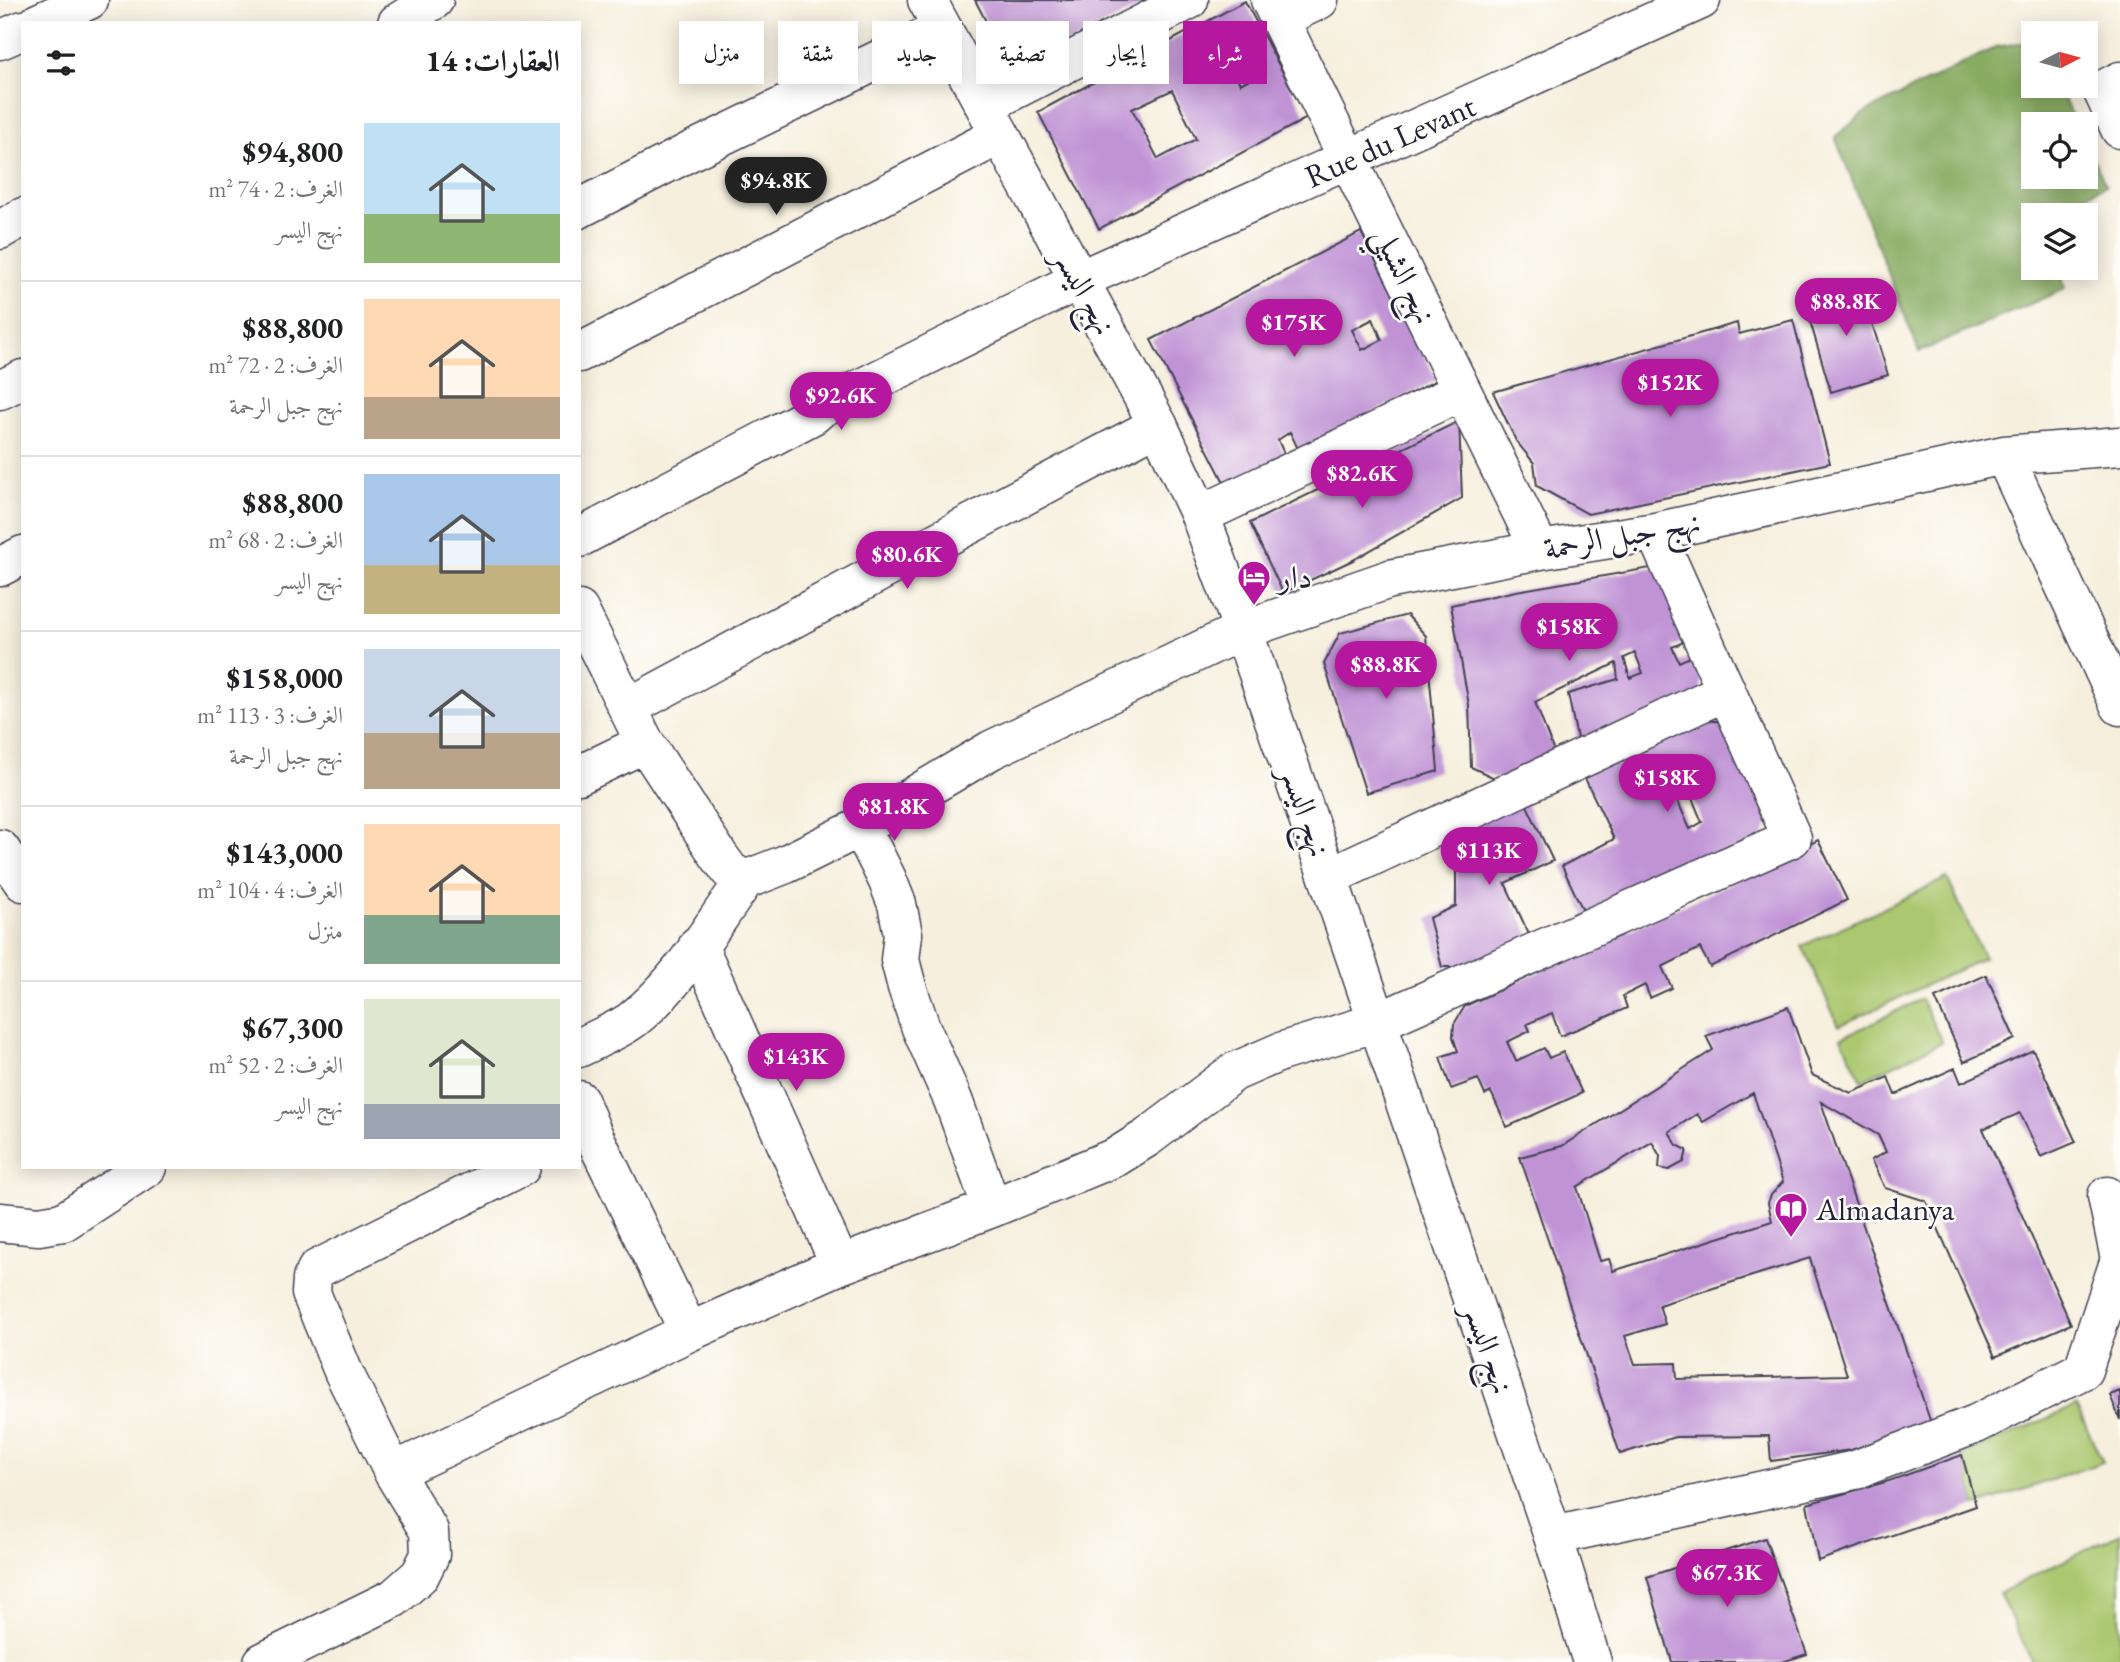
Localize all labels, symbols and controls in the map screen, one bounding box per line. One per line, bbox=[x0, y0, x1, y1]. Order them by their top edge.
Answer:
chip: منزل bbox=[679, 21, 764, 84]
chip: شقة bbox=[778, 21, 858, 84]
chip: جديد bbox=[872, 21, 962, 84]
chip: تصفية bbox=[976, 21, 1069, 84]
chip: إيجار bbox=[1083, 21, 1169, 84]
chip: شراء bbox=[1183, 21, 1267, 84]
north arrow bbox=[2021, 21, 2098, 98]
map controls bbox=[2021, 21, 2098, 280]
text: العقارات: 14 bbox=[425, 41, 560, 80]
icon: filters bbox=[42, 44, 80, 82]
street label: Rue du Levant bbox=[1298, 85, 1482, 197]
button: locate bbox=[2021, 112, 2098, 189]
text: $94,800 bbox=[242, 132, 343, 171]
icon: home bbox=[420, 151, 504, 235]
pin: $94.8K bbox=[719, 158, 833, 217]
text: $94.8K bbox=[741, 165, 811, 195]
text: الغرف: 2 · 74 m² bbox=[208, 174, 343, 204]
button: layers bbox=[2021, 203, 2098, 280]
text: نهج اليسر bbox=[275, 215, 343, 245]
street label: نهج الشيلي bbox=[1354, 219, 1447, 335]
street label: نهج اليسر bbox=[1036, 237, 1126, 346]
pin: $88.8K bbox=[1789, 278, 1903, 338]
text: $88.8K bbox=[1811, 286, 1881, 316]
pin: $175K bbox=[1245, 300, 1343, 359]
text: $175K bbox=[1262, 307, 1326, 337]
text: $88,800 bbox=[242, 308, 343, 347]
icon: home bbox=[420, 327, 504, 411]
text: الغرف: 2 · 72 m² bbox=[208, 350, 343, 380]
pin: $152K bbox=[1621, 360, 1719, 419]
text: $152K bbox=[1638, 367, 1702, 397]
pin: $92.6K bbox=[784, 372, 898, 432]
text: $92.6K bbox=[806, 380, 876, 410]
text: نهج جبل الرحمة bbox=[229, 391, 343, 421]
pin: $82.6K bbox=[1305, 450, 1419, 510]
text: $82.6K bbox=[1327, 458, 1397, 488]
text: $88,800 bbox=[242, 483, 343, 522]
street label: نهج جبل الرحمة bbox=[1540, 501, 1705, 576]
icon: home bbox=[420, 502, 504, 586]
text: الغرف: 2 · 68 m² bbox=[208, 525, 343, 555]
pin: $80.6K bbox=[850, 532, 964, 591]
text: $80.6K bbox=[872, 539, 942, 569]
place label: دار bbox=[1275, 556, 1312, 598]
hotel icon: دار bbox=[1235, 558, 1273, 607]
text: نهج اليسر bbox=[275, 566, 343, 596]
pin: $158K bbox=[1520, 604, 1618, 663]
text: $158K bbox=[1537, 611, 1601, 641]
pin: $88.8K bbox=[1329, 642, 1443, 701]
text: $88.8K bbox=[1351, 649, 1421, 679]
text: $158,000 bbox=[227, 658, 343, 697]
icon: home bbox=[420, 677, 504, 761]
text: الغرف: 3 · 113 m² bbox=[197, 700, 343, 730]
text: نهج جبل الرحمة bbox=[229, 741, 343, 771]
pin: $158K bbox=[1618, 754, 1716, 814]
street label: نهج اليسر bbox=[1263, 757, 1341, 865]
text: $158K bbox=[1635, 762, 1699, 792]
pin: $81.8K bbox=[837, 784, 951, 843]
text: $81.8K bbox=[859, 791, 929, 821]
pin: $113K bbox=[1440, 828, 1538, 887]
text: $143,000 bbox=[227, 833, 343, 872]
text: $113K bbox=[1457, 835, 1521, 865]
icon: home bbox=[420, 852, 504, 936]
text: الغرف: 4 · 104 m² bbox=[197, 875, 343, 905]
text: منزل bbox=[308, 916, 343, 946]
text: $67,300 bbox=[242, 1008, 343, 1047]
icon: home bbox=[420, 1027, 504, 1111]
pin: $143K bbox=[747, 1034, 845, 1093]
text: $143K bbox=[764, 1041, 828, 1071]
text: الغرف: 2 · 52 m² bbox=[208, 1050, 343, 1080]
text: نهج اليسر bbox=[275, 1091, 343, 1121]
place label: Almadanya bbox=[1815, 1188, 1955, 1230]
library icon: Almadanya bbox=[1772, 1190, 1810, 1239]
street label: نهج اليسر bbox=[1446, 1294, 1524, 1402]
pin: $67.3K bbox=[1670, 1550, 1784, 1609]
text: $67.3K bbox=[1692, 1557, 1762, 1587]

